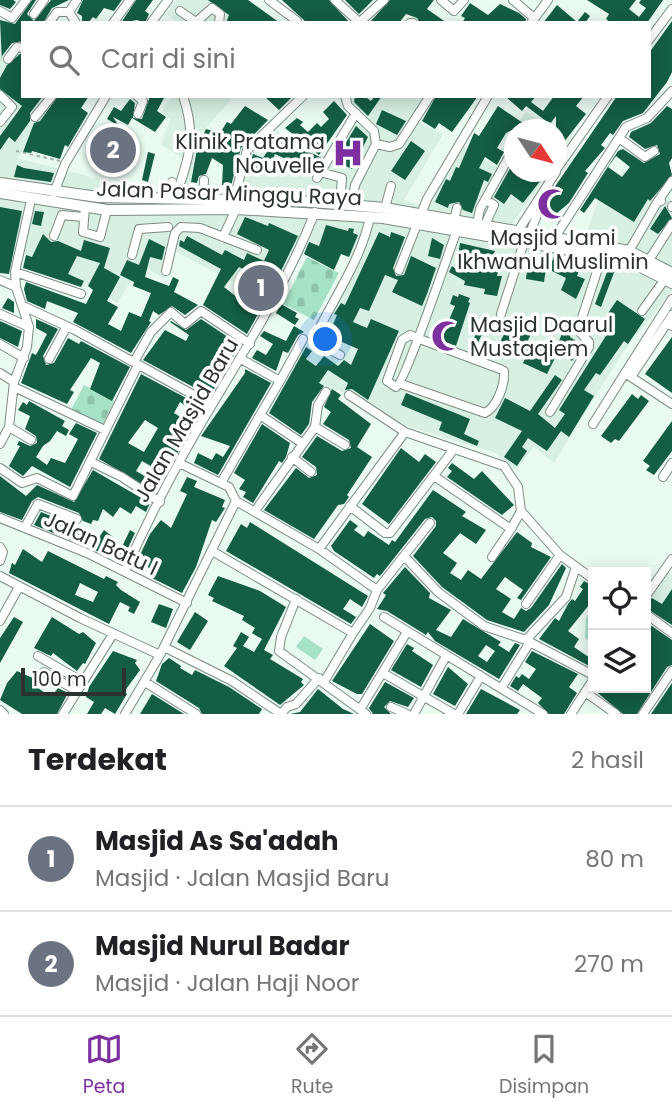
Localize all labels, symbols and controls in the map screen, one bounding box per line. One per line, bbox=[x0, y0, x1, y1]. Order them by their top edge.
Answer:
search box bbox=[21, 21, 651, 98]
icon: search bbox=[45, 41, 83, 79]
text: Cari di sini bbox=[101, 41, 236, 77]
north arrow bbox=[504, 119, 567, 182]
pin: 2 bbox=[90, 124, 136, 176]
place label: Klinik Pratama Nouvelle bbox=[175, 127, 325, 180]
hospital icon: Klinik Pratama Nouvelle bbox=[331, 136, 365, 170]
street label: Jalan Pasar Minggu Raya bbox=[96, 174, 362, 212]
mosque icon: Masjid Jami Ikhwanul Muslimin bbox=[536, 187, 570, 221]
place label: Masjid Jami Ikhwanul Muslimin bbox=[457, 223, 649, 276]
pin: 1 bbox=[238, 262, 284, 314]
place label: Masjid Daarul Mustaqiem bbox=[470, 310, 613, 363]
mosque icon: Masjid Daarul Mustaqiem bbox=[430, 319, 464, 353]
your location bbox=[308, 322, 342, 356]
street label: Jalan Masjid Baru bbox=[127, 332, 245, 508]
street label: Jalan Batu I bbox=[39, 504, 163, 582]
map controls bbox=[588, 567, 651, 693]
button: locate bbox=[588, 567, 651, 630]
button: layers bbox=[588, 630, 651, 693]
scale bar bbox=[21, 665, 126, 697]
text: 100 m bbox=[32, 666, 87, 693]
text: Terdekat bbox=[28, 738, 167, 781]
text: 2 hasil bbox=[571, 744, 644, 776]
text: Masjid As Sa'adah bbox=[95, 823, 339, 859]
text: 1 bbox=[47, 843, 55, 875]
text: 80 m bbox=[585, 843, 644, 875]
text: Masjid · Jalan Masjid Baru bbox=[95, 862, 390, 894]
text: Masjid Nurul Badar bbox=[95, 928, 350, 964]
text: 2 bbox=[44, 948, 58, 980]
text: 270 m bbox=[574, 948, 644, 980]
text: Masjid · Jalan Haji Noor bbox=[95, 967, 359, 999]
tab: Peta bbox=[83, 1030, 125, 1101]
tab: Rute bbox=[291, 1030, 333, 1101]
tab: Disimpan bbox=[499, 1030, 589, 1101]

